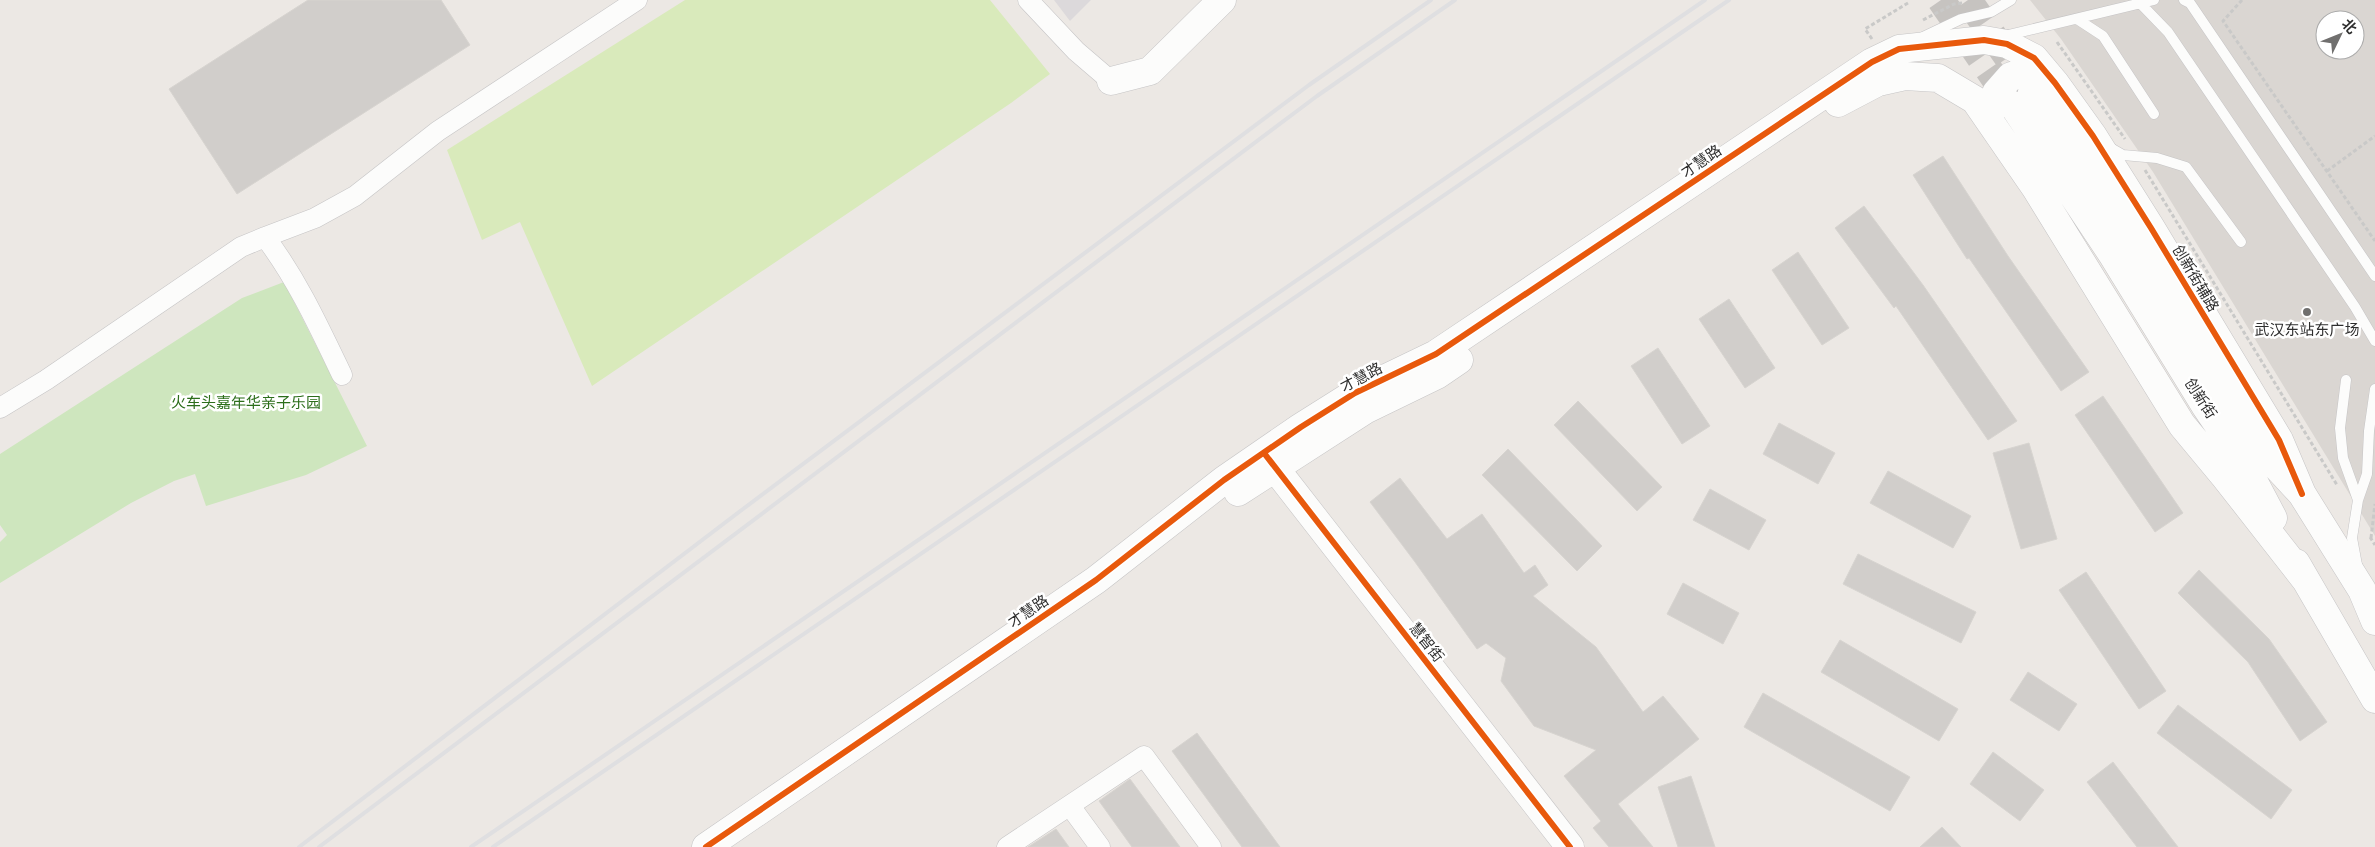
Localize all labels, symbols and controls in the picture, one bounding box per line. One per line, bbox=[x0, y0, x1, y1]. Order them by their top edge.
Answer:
north arrow bbox=[2315, 10, 2365, 60]
text: 北 bbox=[2339, 16, 2360, 37]
street label: 才慧路 bbox=[1678, 141, 1724, 181]
street label: 创新街辅路 bbox=[2169, 241, 2223, 315]
marker: 武汉东站东广场 bbox=[2301, 306, 2313, 318]
place label: 武汉东站东广场 bbox=[2254, 321, 2360, 338]
street label: 才慧路 bbox=[1337, 359, 1385, 395]
street label: 创新街 bbox=[2182, 374, 2220, 422]
park label: 火车头嘉年华亲子乐园 bbox=[171, 394, 321, 411]
street label: 才慧路 bbox=[1005, 591, 1051, 631]
street label: 慧智街 bbox=[1406, 619, 1448, 665]

